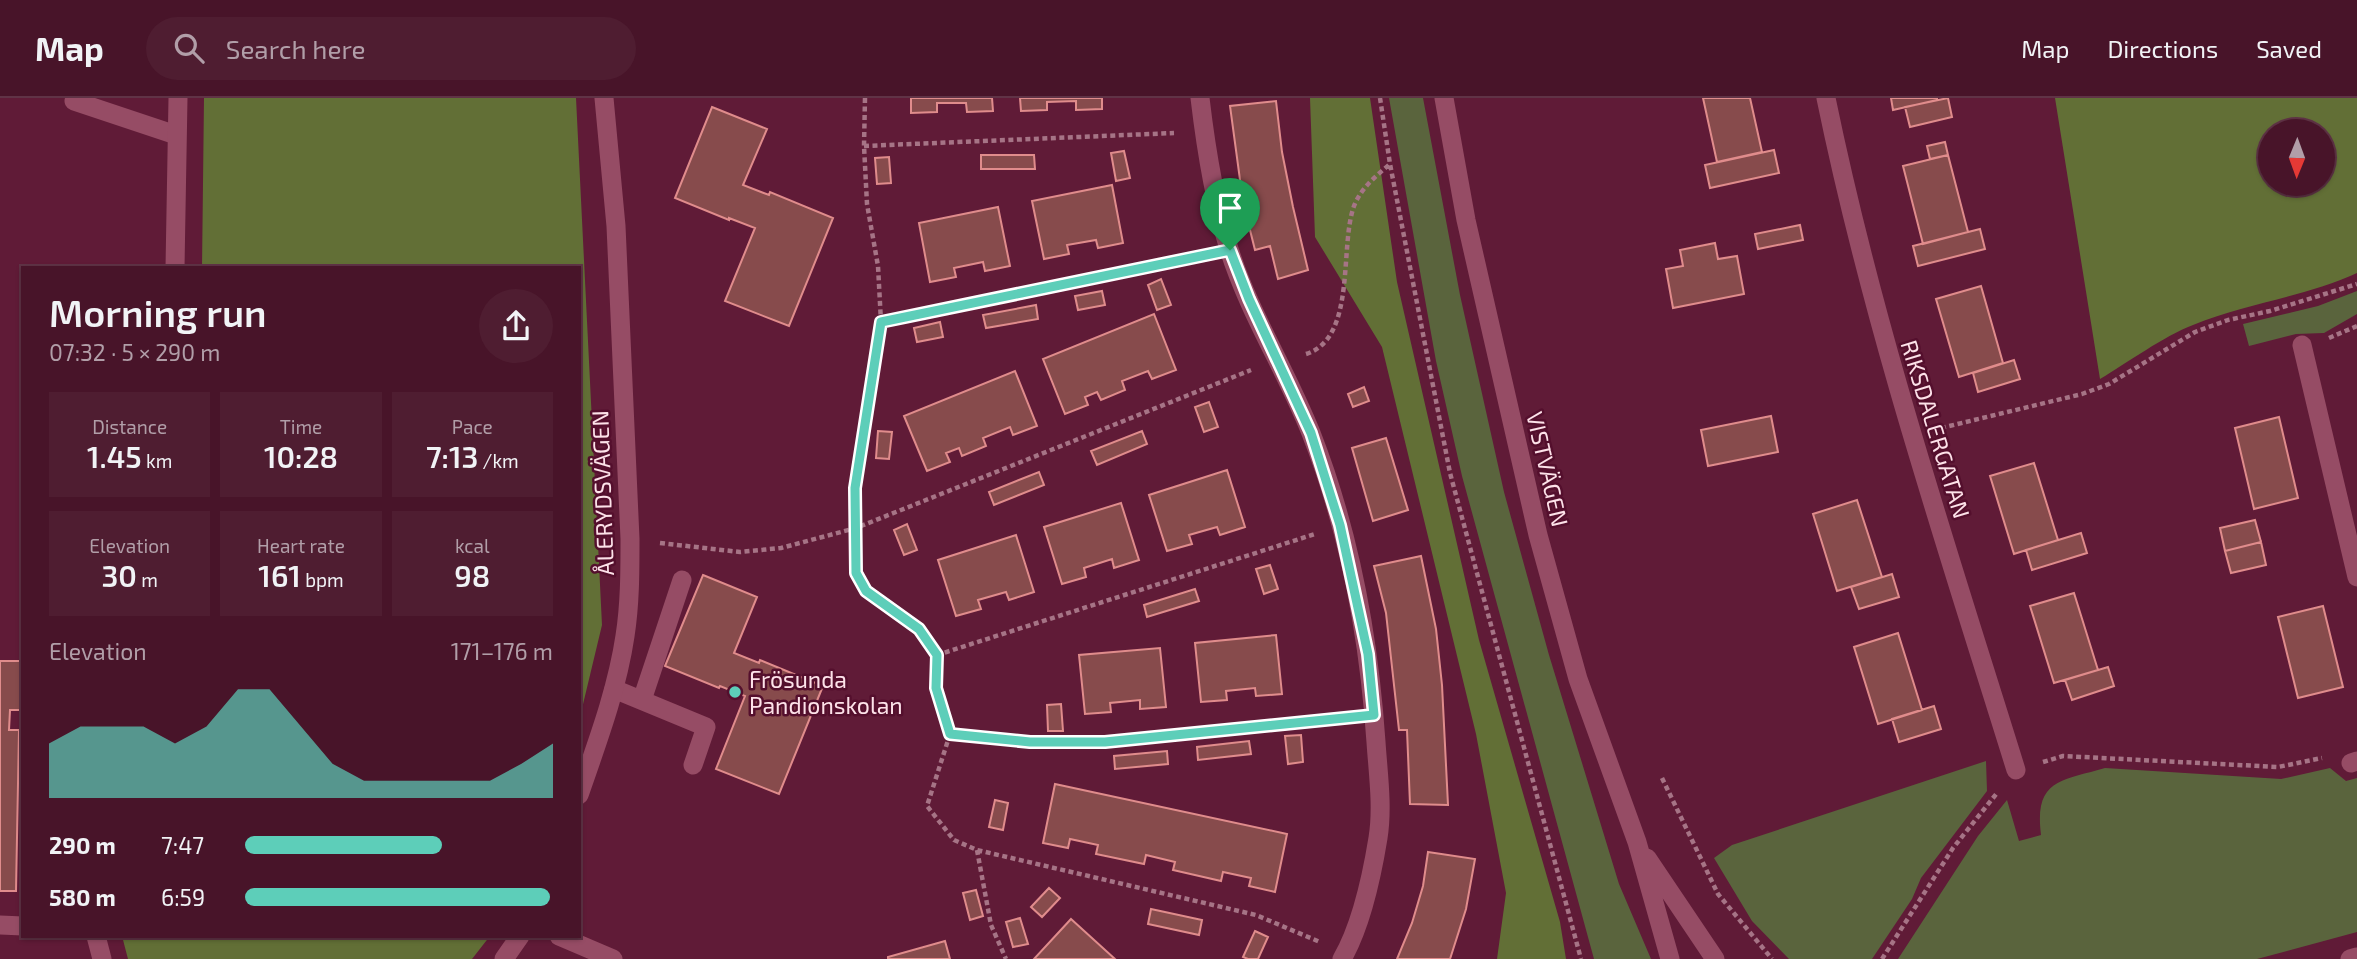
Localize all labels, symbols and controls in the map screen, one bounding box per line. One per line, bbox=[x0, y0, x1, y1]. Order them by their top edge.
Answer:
search box bbox=[146, 17, 636, 80]
text: Map bbox=[35, 28, 104, 68]
icon: search bbox=[170, 29, 208, 67]
text: Search here bbox=[226, 33, 365, 64]
text: Map bbox=[2021, 34, 2069, 63]
text: Directions bbox=[2107, 34, 2218, 63]
text: Saved bbox=[2256, 34, 2322, 63]
north arrow bbox=[2258, 119, 2334, 196]
map controls bbox=[2258, 119, 2335, 196]
pin bbox=[1200, 178, 1260, 250]
icon: arrive bbox=[1211, 189, 1249, 227]
text: Morning run bbox=[49, 289, 267, 335]
button: share bbox=[479, 289, 553, 363]
street label: RIKSDALERGATAN bbox=[1896, 336, 1976, 522]
text: 07:32 · 5 × 290 m bbox=[49, 338, 220, 366]
street label: VISTVÄGEN bbox=[1521, 409, 1575, 529]
street label: ÅLERYDSVÄGEN bbox=[585, 410, 619, 576]
text: Distance bbox=[92, 415, 167, 438]
text: Time bbox=[280, 415, 322, 438]
text: Pace bbox=[452, 415, 493, 438]
text: 1.45 bbox=[87, 438, 142, 474]
text: 10:28 bbox=[264, 438, 338, 474]
text: 7:13 bbox=[426, 438, 478, 474]
text: km bbox=[142, 449, 172, 472]
text: /km bbox=[478, 449, 519, 472]
text: Elevation bbox=[89, 534, 170, 557]
text: Heart rate bbox=[257, 534, 345, 557]
text: kcal bbox=[455, 534, 490, 557]
text: 30 bbox=[102, 557, 137, 593]
text: 161 bbox=[258, 557, 301, 593]
text: 98 bbox=[454, 557, 490, 593]
text: m bbox=[137, 568, 158, 591]
text: bpm bbox=[301, 568, 344, 591]
text: Elevation bbox=[49, 637, 147, 665]
text: 171–176 m bbox=[451, 637, 553, 665]
place label: Frösunda Pandionskolan bbox=[749, 665, 903, 719]
marker: Frösunda Pandionskolan bbox=[727, 684, 743, 700]
text: 290 m bbox=[49, 831, 116, 859]
text: 7:47 bbox=[161, 831, 204, 859]
text: 580 m bbox=[49, 883, 116, 911]
text: 6:59 bbox=[161, 883, 205, 911]

